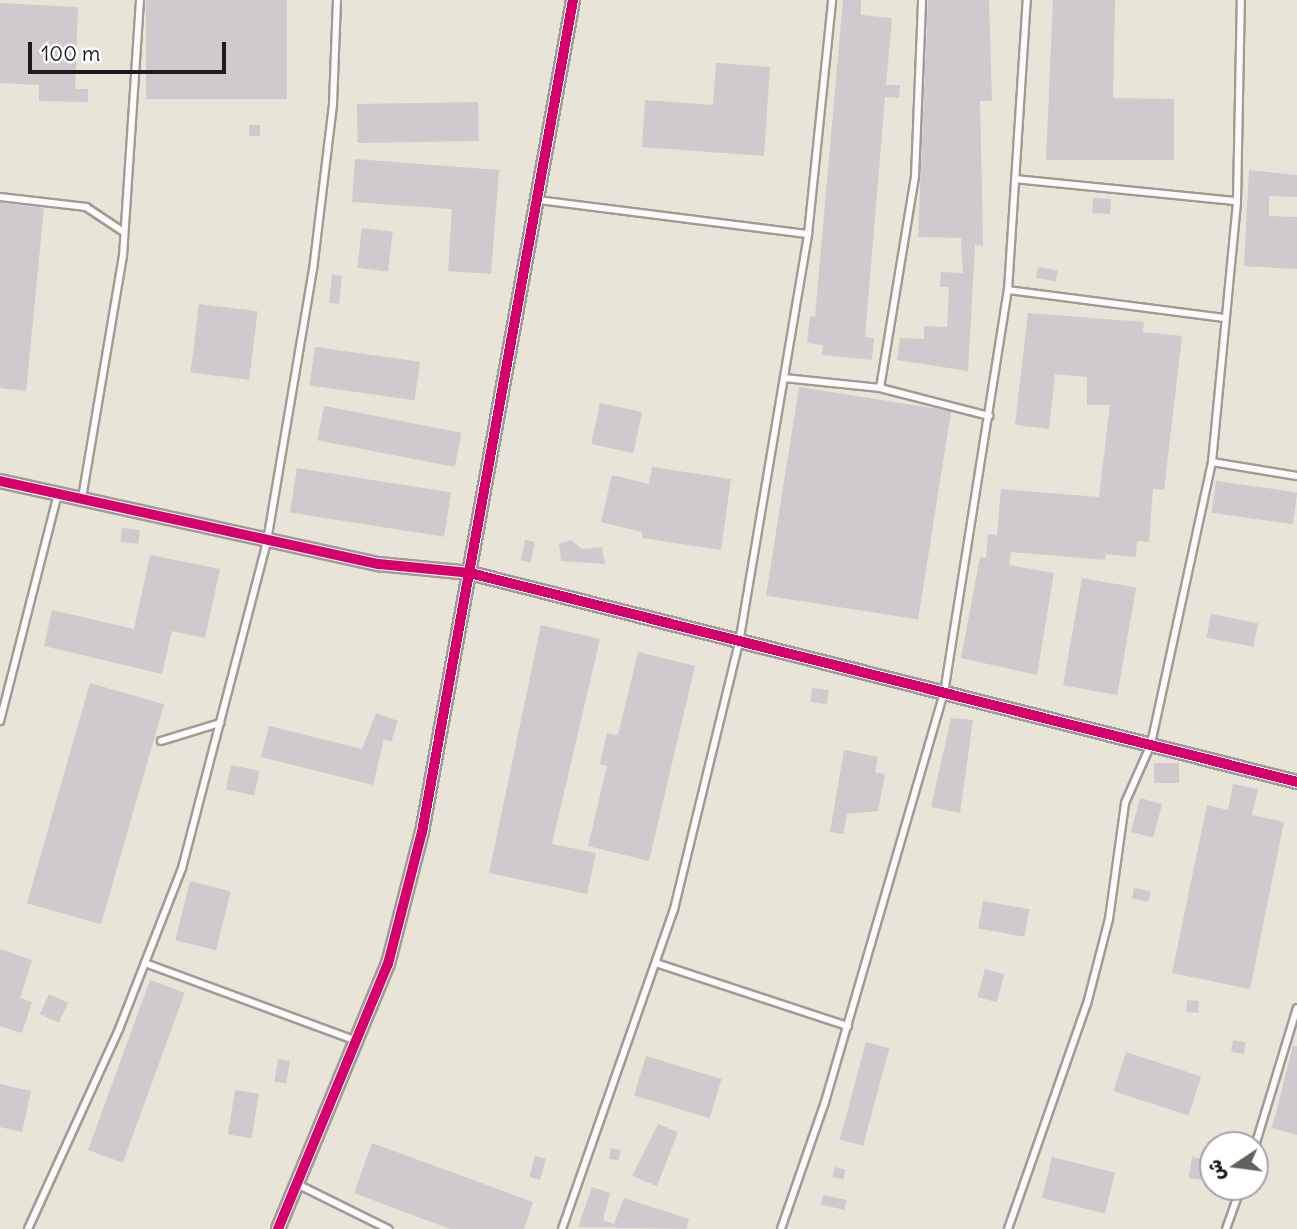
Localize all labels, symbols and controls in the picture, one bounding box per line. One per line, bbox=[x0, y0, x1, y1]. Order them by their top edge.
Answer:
scale bar bbox=[32, 28, 229, 72]
text: 100 m bbox=[41, 40, 100, 67]
north arrow bbox=[1199, 1131, 1269, 1201]
text: ش bbox=[1201, 1157, 1230, 1183]

